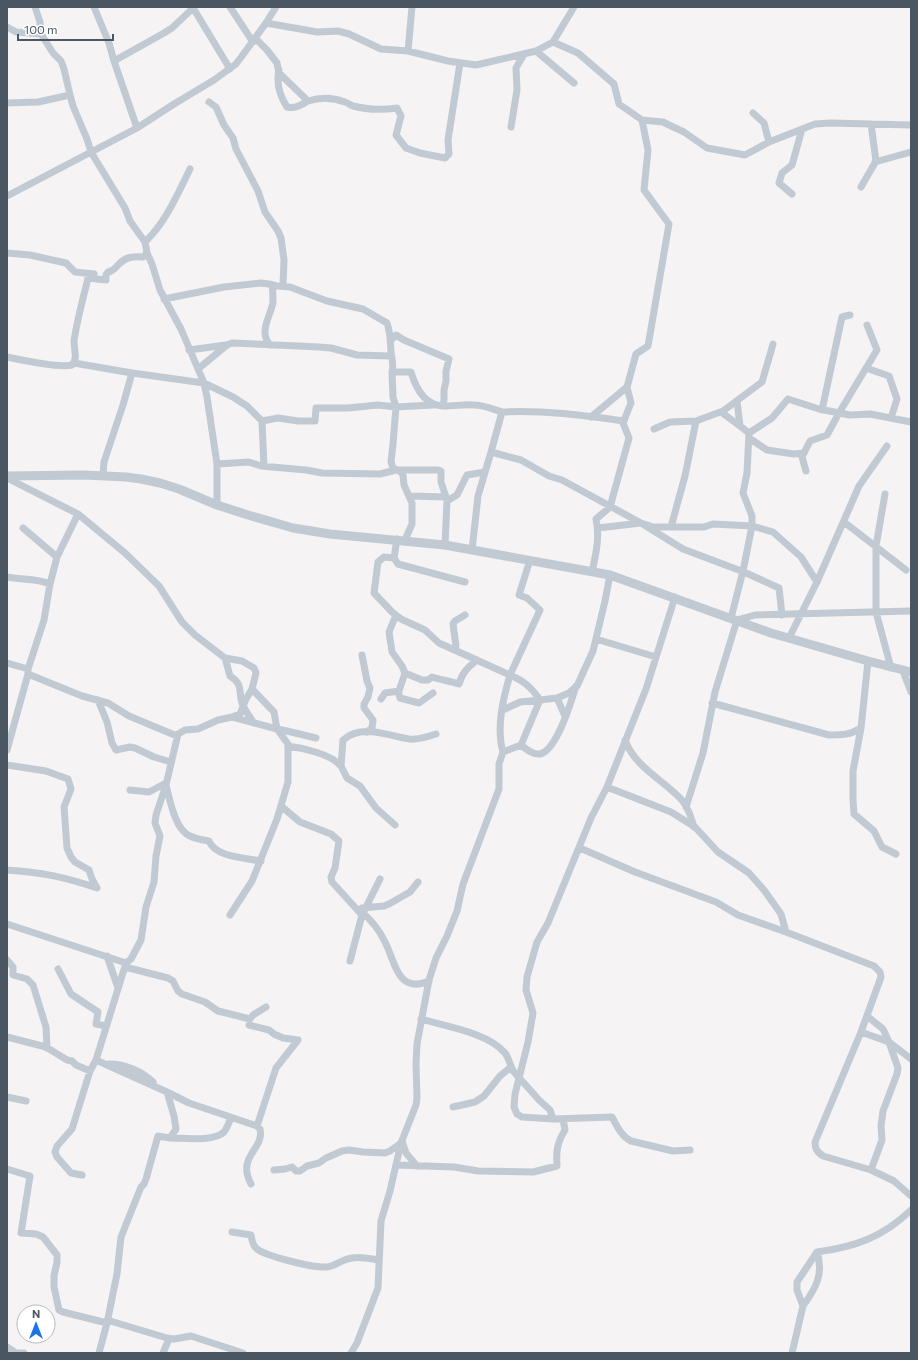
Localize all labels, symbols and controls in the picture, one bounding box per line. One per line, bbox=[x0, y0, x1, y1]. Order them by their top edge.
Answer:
scale bar bbox=[18, 16, 113, 42]
text: 100 m bbox=[24, 22, 58, 36]
north arrow bbox=[16, 1304, 56, 1344]
text: N bbox=[32, 1307, 40, 1320]

